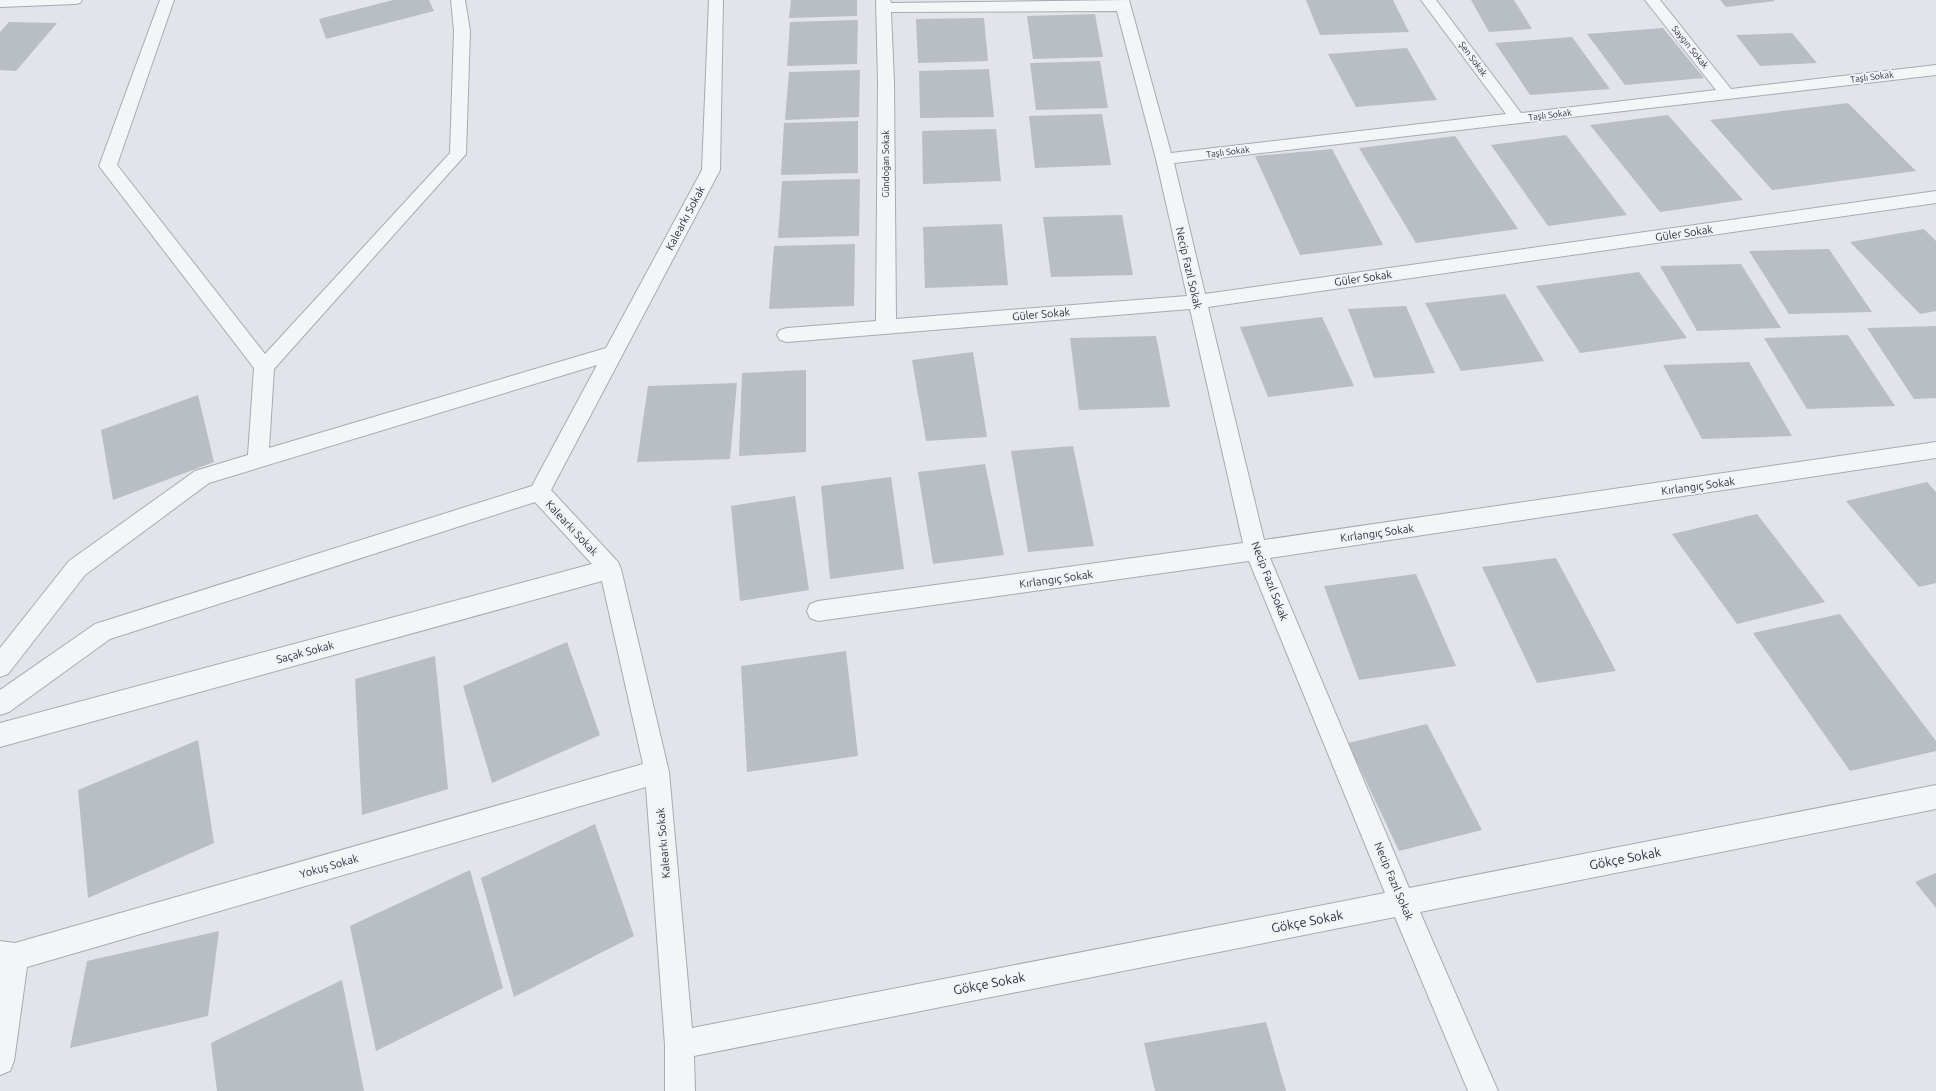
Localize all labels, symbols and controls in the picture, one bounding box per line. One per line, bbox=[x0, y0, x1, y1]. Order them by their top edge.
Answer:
street label: Saygın Sokak bbox=[1670, 24, 1711, 71]
street label: Şen Sokak bbox=[1457, 40, 1489, 79]
street label: Taşlı Sokak bbox=[1850, 69, 1895, 85]
street label: Taşlı Sokak bbox=[1528, 107, 1573, 123]
street label: Gündoğan Sokak bbox=[881, 130, 891, 198]
street label: Taşlı Sokak bbox=[1206, 144, 1251, 160]
street label: Kalearkı Sokak bbox=[663, 184, 707, 252]
street label: Güler Sokak bbox=[1654, 223, 1714, 243]
street label: Necip Fazıl Sokak bbox=[1174, 226, 1204, 311]
street label: Güler Sokak bbox=[1333, 268, 1393, 288]
street label: Güler Sokak bbox=[1012, 305, 1071, 323]
street label: Kırlangıç Sokak bbox=[1660, 475, 1736, 497]
street label: Kalearkı Sokak bbox=[543, 498, 601, 558]
street label: Kırlangıç Sokak bbox=[1339, 522, 1415, 544]
street label: Necip Fazıl Sokak bbox=[1249, 540, 1291, 623]
street label: Kırlangıç Sokak bbox=[1018, 568, 1094, 590]
street label: Saçak Sokak bbox=[275, 638, 336, 665]
street label: Kalearkı Sokak bbox=[654, 807, 672, 879]
street label: Necip Fazıl Sokak bbox=[1372, 840, 1416, 922]
street label: Gökçe Sokak bbox=[1588, 844, 1663, 872]
street label: Yokuş Sokak bbox=[298, 852, 360, 880]
street label: Gökçe Sokak bbox=[1270, 907, 1345, 935]
street label: Gökçe Sokak bbox=[952, 969, 1027, 997]

